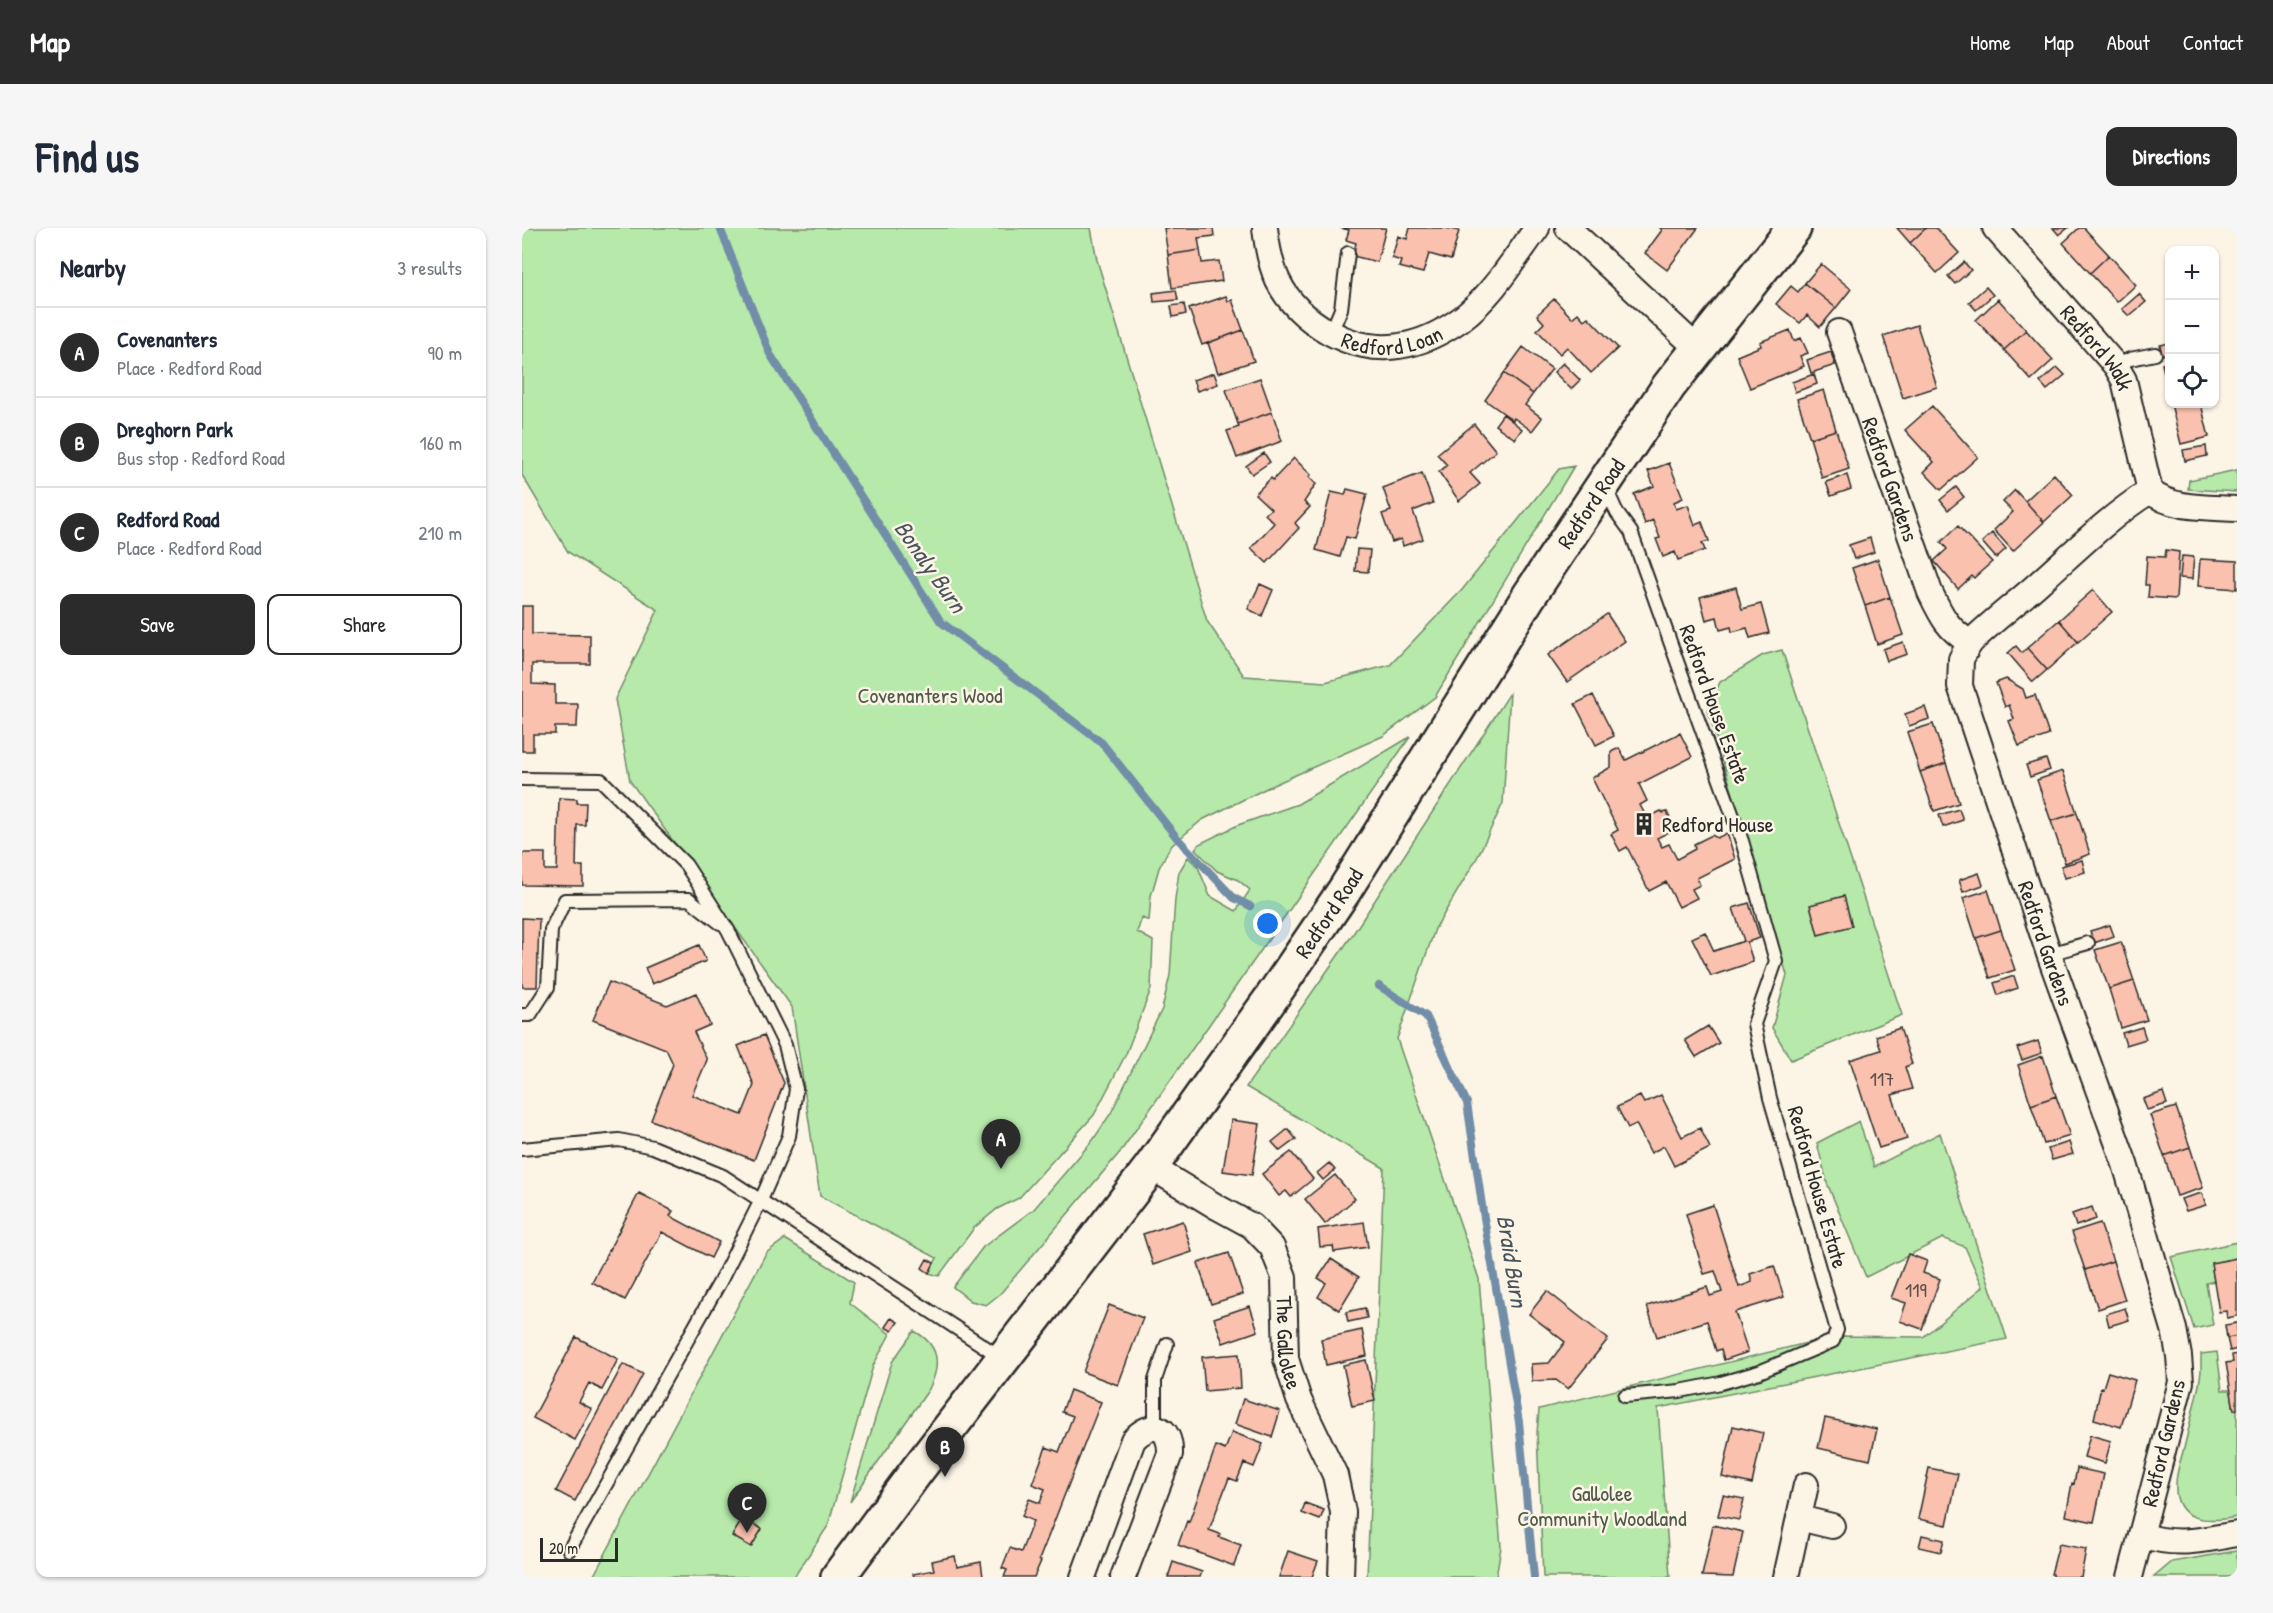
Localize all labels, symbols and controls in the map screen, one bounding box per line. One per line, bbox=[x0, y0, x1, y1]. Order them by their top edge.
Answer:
text: Map bbox=[30, 23, 70, 61]
text: Home bbox=[1970, 28, 2011, 57]
text: Map bbox=[2044, 28, 2074, 57]
text: About bbox=[2107, 28, 2150, 57]
text: Contact bbox=[2183, 28, 2243, 57]
button: Directions bbox=[2106, 127, 2237, 186]
text: Find us bbox=[36, 128, 139, 185]
map controls bbox=[2165, 246, 2219, 408]
button: + bbox=[2165, 246, 2219, 300]
text: Nearby bbox=[60, 250, 126, 285]
text: 3 results bbox=[397, 254, 462, 281]
street label: Redford Walk bbox=[2054, 298, 2141, 393]
button: − bbox=[2165, 300, 2219, 354]
street label: Redford Loan bbox=[1337, 318, 1447, 362]
text: Covenanters bbox=[117, 324, 217, 354]
text: A bbox=[75, 339, 84, 366]
text: 90 m bbox=[428, 339, 462, 366]
text: Place · Redford Road bbox=[117, 354, 262, 381]
button: locate bbox=[2165, 354, 2219, 408]
street label: Redford Gardens bbox=[1855, 413, 1926, 545]
text: Dreghorn Park bbox=[117, 414, 233, 444]
text: B bbox=[74, 429, 85, 456]
text: 160 m bbox=[420, 429, 462, 456]
text: Bus stop · Redford Road bbox=[117, 444, 285, 471]
street label: Redford Road bbox=[1550, 452, 1632, 554]
text: Redford Road bbox=[117, 504, 219, 534]
water label: Bonaly Burn bbox=[887, 513, 976, 621]
text: C bbox=[74, 519, 85, 546]
text: 210 m bbox=[418, 519, 462, 546]
text: Place · Redford Road bbox=[117, 534, 262, 561]
button: Save bbox=[60, 594, 255, 655]
button: Share bbox=[267, 594, 462, 655]
street label: Redford House Estate bbox=[1672, 620, 1758, 788]
park label: Covenanters Wood bbox=[857, 680, 1003, 710]
place label: Redford House bbox=[1662, 809, 1774, 839]
building icon: Redford House bbox=[1631, 811, 1657, 837]
street label: Redford Road bbox=[1288, 862, 1370, 964]
street label: Redford Gardens bbox=[2011, 877, 2081, 1010]
your location bbox=[1253, 909, 1282, 938]
house number: 117 bbox=[1870, 1065, 1894, 1092]
street label: Redford House Estate bbox=[1781, 1103, 1856, 1272]
pin: A bbox=[982, 1120, 1020, 1169]
water label: Braid Burn bbox=[1490, 1213, 1536, 1312]
house number: 119 bbox=[1905, 1276, 1927, 1303]
street label: The Gallolee bbox=[1269, 1295, 1310, 1393]
street label: Redford Gardens bbox=[2134, 1376, 2192, 1510]
pin: B bbox=[926, 1428, 964, 1477]
park label: Gallolee Community Woodland bbox=[1517, 1478, 1687, 1533]
pin: C bbox=[728, 1484, 766, 1533]
scale bar bbox=[540, 1535, 618, 1562]
text: 20 m bbox=[549, 1537, 578, 1559]

